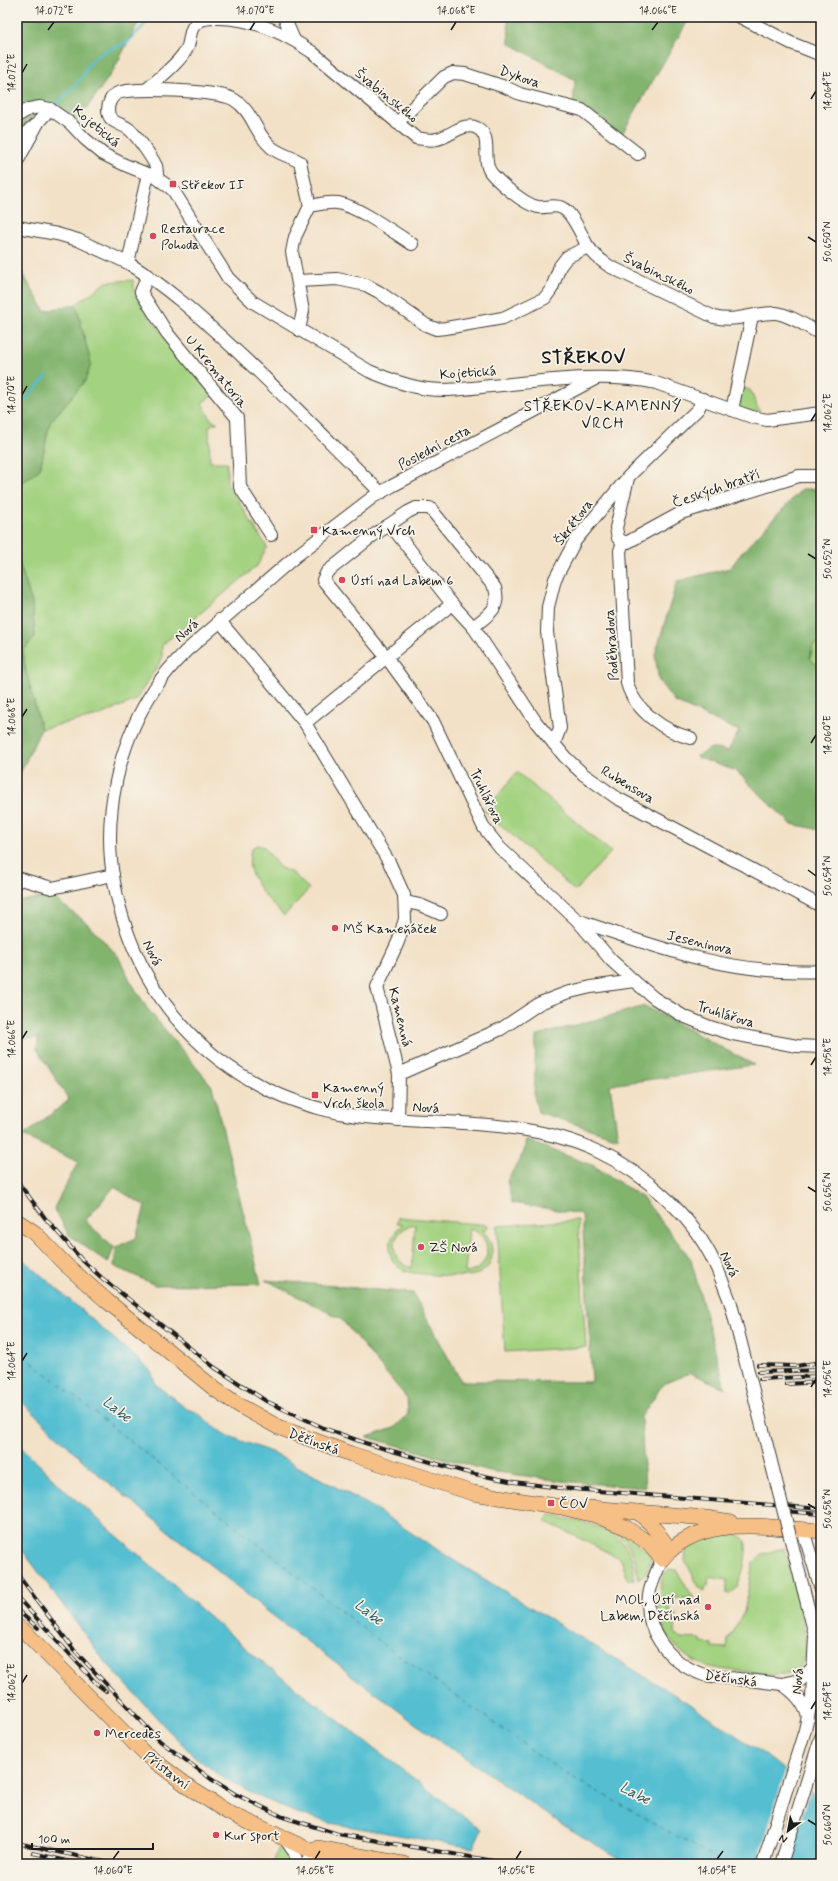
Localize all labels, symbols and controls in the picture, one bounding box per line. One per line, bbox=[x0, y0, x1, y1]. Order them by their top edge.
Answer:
text: 14.072°E bbox=[35, 4, 73, 18]
text: 14.070°E bbox=[236, 4, 275, 18]
text: 14.068°E bbox=[437, 4, 475, 18]
text: 14.066°E bbox=[639, 4, 677, 18]
text: 14.072°E bbox=[5, 54, 19, 92]
street label: Dykova bbox=[497, 62, 542, 92]
street label: Švabinského bbox=[351, 65, 422, 127]
text: 14.064°E bbox=[821, 71, 835, 111]
street label: Kojetická bbox=[69, 102, 124, 152]
place label: Střekov II bbox=[181, 176, 244, 194]
marker: Střekov II bbox=[168, 179, 178, 189]
place label: Restaurace Pohoda bbox=[161, 220, 225, 254]
text: 50.650°N bbox=[821, 221, 835, 262]
marker: Restaurace Pohoda bbox=[148, 231, 158, 241]
street label: Švabinského bbox=[620, 249, 697, 299]
street label: U Krematoria bbox=[181, 331, 252, 412]
district label: STŘEKOV bbox=[542, 346, 626, 370]
street label: Kojetická bbox=[439, 362, 497, 384]
text: 14.070°E bbox=[5, 375, 19, 414]
text: 14.062°E bbox=[821, 393, 835, 433]
district label: STŘEKOV-KAMENNÝ VRCH bbox=[524, 397, 682, 434]
street label: Poslední cesta bbox=[395, 421, 474, 475]
street label: Českých bratří bbox=[670, 466, 763, 512]
street label: Škrétova bbox=[551, 496, 597, 549]
place label: Kamenný Vrch bbox=[322, 522, 416, 540]
marker: Kamenný Vrch bbox=[309, 525, 319, 535]
text: 50.652°N bbox=[821, 538, 835, 579]
place label: Ústí nad Labem 6 bbox=[350, 572, 453, 590]
marker: Ústí nad Labem 6 bbox=[337, 575, 347, 585]
street label: Poděbradova bbox=[601, 608, 623, 681]
street label: Nová bbox=[171, 615, 203, 646]
text: 14.068°E bbox=[5, 698, 19, 736]
text: 14.060°E bbox=[821, 715, 835, 755]
street label: Rubensova bbox=[597, 762, 658, 808]
street label: Truhlářova bbox=[465, 766, 507, 827]
text: 50.654°N bbox=[821, 855, 835, 896]
place label: MŠ Kameňáček bbox=[343, 920, 437, 938]
marker: MŠ Kameňáček bbox=[330, 923, 340, 933]
street label: Jeseninova bbox=[665, 927, 734, 959]
street label: Nová bbox=[138, 937, 166, 969]
street label: Kamenná bbox=[384, 985, 416, 1049]
street label: Truhlářova bbox=[695, 998, 757, 1032]
text: 14.066°E bbox=[5, 1020, 19, 1058]
text: 14.058°E bbox=[821, 1038, 835, 1076]
place label: Kamenný Vrch škola bbox=[323, 1079, 385, 1113]
marker: Kamenný Vrch škola bbox=[310, 1090, 320, 1100]
street label: Nová bbox=[412, 1098, 440, 1118]
text: 50.656°N bbox=[821, 1172, 835, 1212]
place label: ZŠ Nová bbox=[429, 1239, 478, 1257]
marker: ZŠ Nová bbox=[416, 1242, 426, 1252]
street label: Nová bbox=[715, 1248, 743, 1280]
text: 14.064°E bbox=[5, 1341, 19, 1381]
text: 14.056°E bbox=[821, 1360, 835, 1398]
water label: Labe bbox=[98, 1392, 136, 1428]
street label: Děčínská bbox=[286, 1424, 342, 1459]
text: 50.658°N bbox=[821, 1489, 835, 1529]
place label: ČOV bbox=[559, 1495, 588, 1513]
marker: ČOV bbox=[546, 1498, 556, 1508]
place label: MOL, Ústí nad Labem, Děčínská bbox=[600, 1591, 700, 1625]
water label: Labe bbox=[350, 1595, 388, 1631]
marker: MOL, Ústí nad Labem, Děčínská bbox=[703, 1602, 713, 1612]
text: 14.062°E bbox=[5, 1663, 19, 1703]
street label: Děčínská bbox=[703, 1666, 758, 1692]
street label: Nová bbox=[788, 1667, 808, 1695]
text: 14.054°E bbox=[821, 1681, 835, 1720]
place label: Mercedes bbox=[105, 1725, 161, 1743]
marker: Mercedes bbox=[92, 1728, 102, 1738]
street label: Přístavní bbox=[140, 1748, 193, 1794]
water label: Labe bbox=[616, 1778, 654, 1811]
text: 50.660°N bbox=[821, 1804, 835, 1845]
north arrow bbox=[768, 1811, 808, 1851]
scale bar bbox=[32, 1825, 153, 1851]
place label: Kur sport bbox=[224, 1827, 280, 1845]
marker: Kur sport bbox=[211, 1830, 221, 1840]
text: N bbox=[776, 1831, 790, 1847]
text: 100 m bbox=[38, 1832, 70, 1848]
text: 14.060°E bbox=[93, 1864, 133, 1878]
text: 14.058°E bbox=[296, 1864, 334, 1878]
text: 14.056°E bbox=[497, 1864, 535, 1878]
text: 14.054°E bbox=[698, 1864, 737, 1878]

